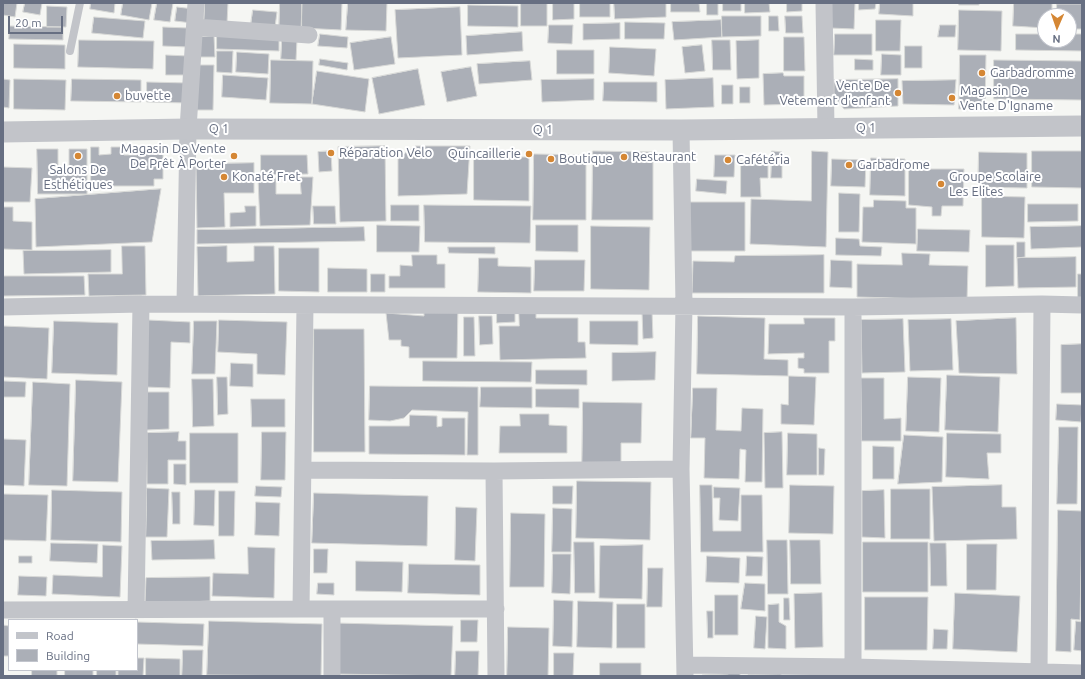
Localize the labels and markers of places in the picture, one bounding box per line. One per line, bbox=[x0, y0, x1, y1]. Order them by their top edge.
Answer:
place label: Garbadromme bbox=[990, 65, 1074, 81]
marker: Garbadromme bbox=[977, 68, 987, 78]
place label: Vente De Vetement d'enfant bbox=[779, 78, 890, 109]
place label: Magasin De Vente D'Igname bbox=[960, 83, 1053, 114]
place label: buvette bbox=[125, 88, 171, 104]
marker: Vente De Vetement d'enfant bbox=[893, 88, 903, 98]
marker: buvette bbox=[112, 91, 122, 101]
marker: Magasin De Vente D'Igname bbox=[947, 93, 957, 103]
place label: Magasin De Vente De Prêt À Porter bbox=[121, 141, 226, 172]
place label: Réparation Velo bbox=[339, 145, 432, 161]
place label: Quincaillerie bbox=[448, 146, 521, 162]
marker: Réparation Velo bbox=[326, 148, 336, 158]
marker: Quincaillerie bbox=[524, 149, 534, 159]
place label: Restaurant bbox=[632, 149, 696, 165]
marker: Salons De Esthétiques bbox=[73, 151, 83, 161]
marker: Magasin De Vente De Prêt À Porter bbox=[229, 151, 239, 161]
place label: Boutique bbox=[559, 151, 613, 167]
marker: Restaurant bbox=[619, 152, 629, 162]
place label: Cafétéria bbox=[736, 152, 790, 168]
marker: Boutique bbox=[546, 154, 556, 164]
marker: Cafétéria bbox=[723, 155, 733, 165]
place label: Garbadrome bbox=[857, 157, 930, 173]
marker: Garbadrome bbox=[844, 160, 854, 170]
place label: Salons De Esthétiques bbox=[44, 162, 112, 193]
place label: Konaté Fret bbox=[232, 169, 301, 185]
place label: Groupe Scolaire Les Elites bbox=[949, 169, 1041, 200]
marker: Konaté Fret bbox=[219, 172, 229, 182]
marker: Groupe Scolaire Les Elites bbox=[936, 179, 946, 189]

